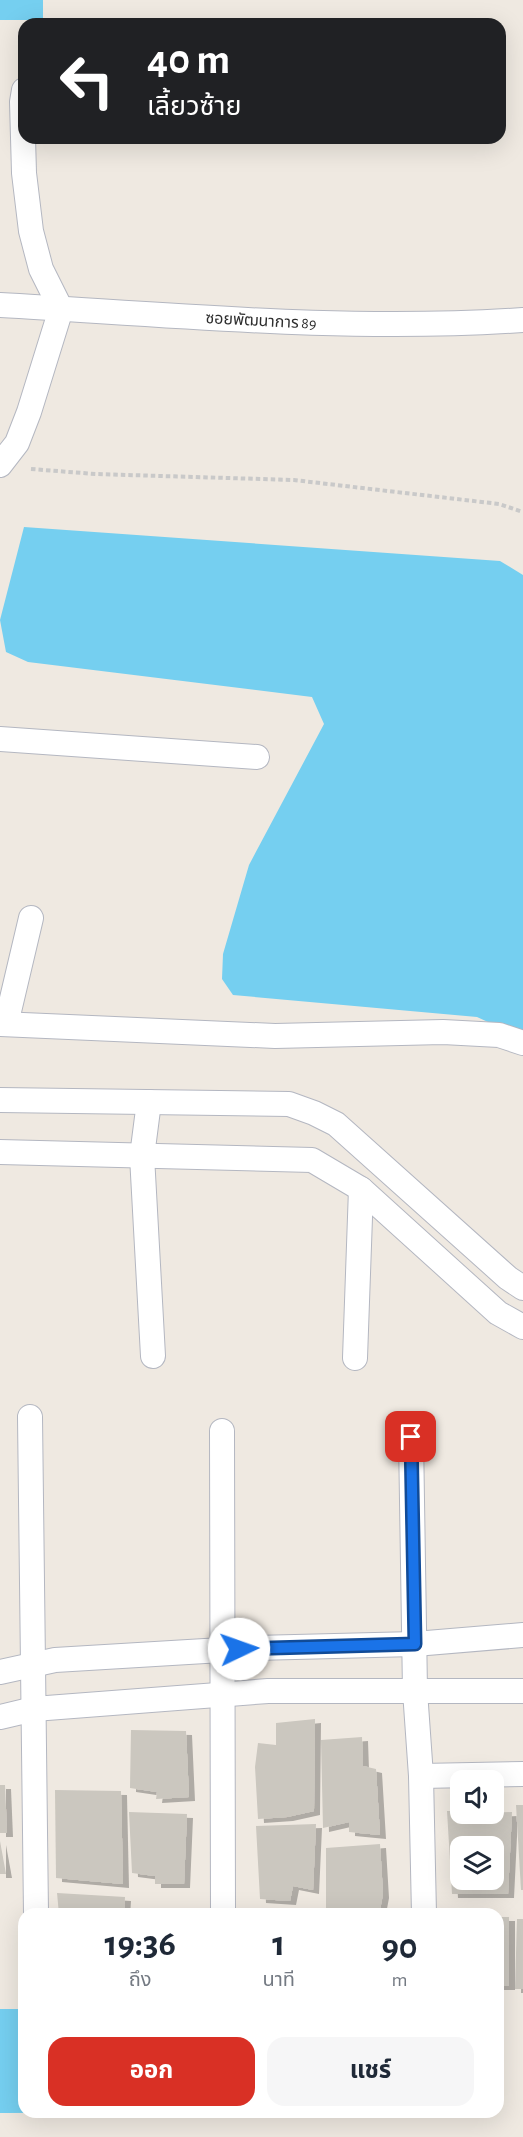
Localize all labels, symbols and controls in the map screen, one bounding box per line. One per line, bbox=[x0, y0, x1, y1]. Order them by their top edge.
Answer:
text: 40 m bbox=[147, 39, 230, 81]
icon: left bbox=[48, 42, 126, 120]
text: เลี้ยวซ้าย bbox=[147, 93, 241, 120]
street label: ซอยพัฒนาการ 89 bbox=[205, 310, 317, 332]
pin bbox=[385, 1411, 436, 1462]
icon: arrive bbox=[394, 1420, 427, 1453]
position arrow bbox=[207, 1617, 271, 1681]
map controls bbox=[450, 1770, 504, 1890]
button: sound bbox=[450, 1770, 504, 1824]
button: layers bbox=[450, 1836, 504, 1890]
text: 19:36 bbox=[104, 1926, 176, 1962]
text: 1 bbox=[272, 1926, 285, 1962]
text: 90 bbox=[381, 1929, 418, 1965]
text: ถึง bbox=[129, 1970, 152, 1990]
text: นาที bbox=[262, 1970, 295, 1990]
text: m bbox=[391, 1970, 407, 1990]
button: ออก bbox=[48, 2037, 255, 2106]
button: แชร์ bbox=[267, 2037, 474, 2106]

